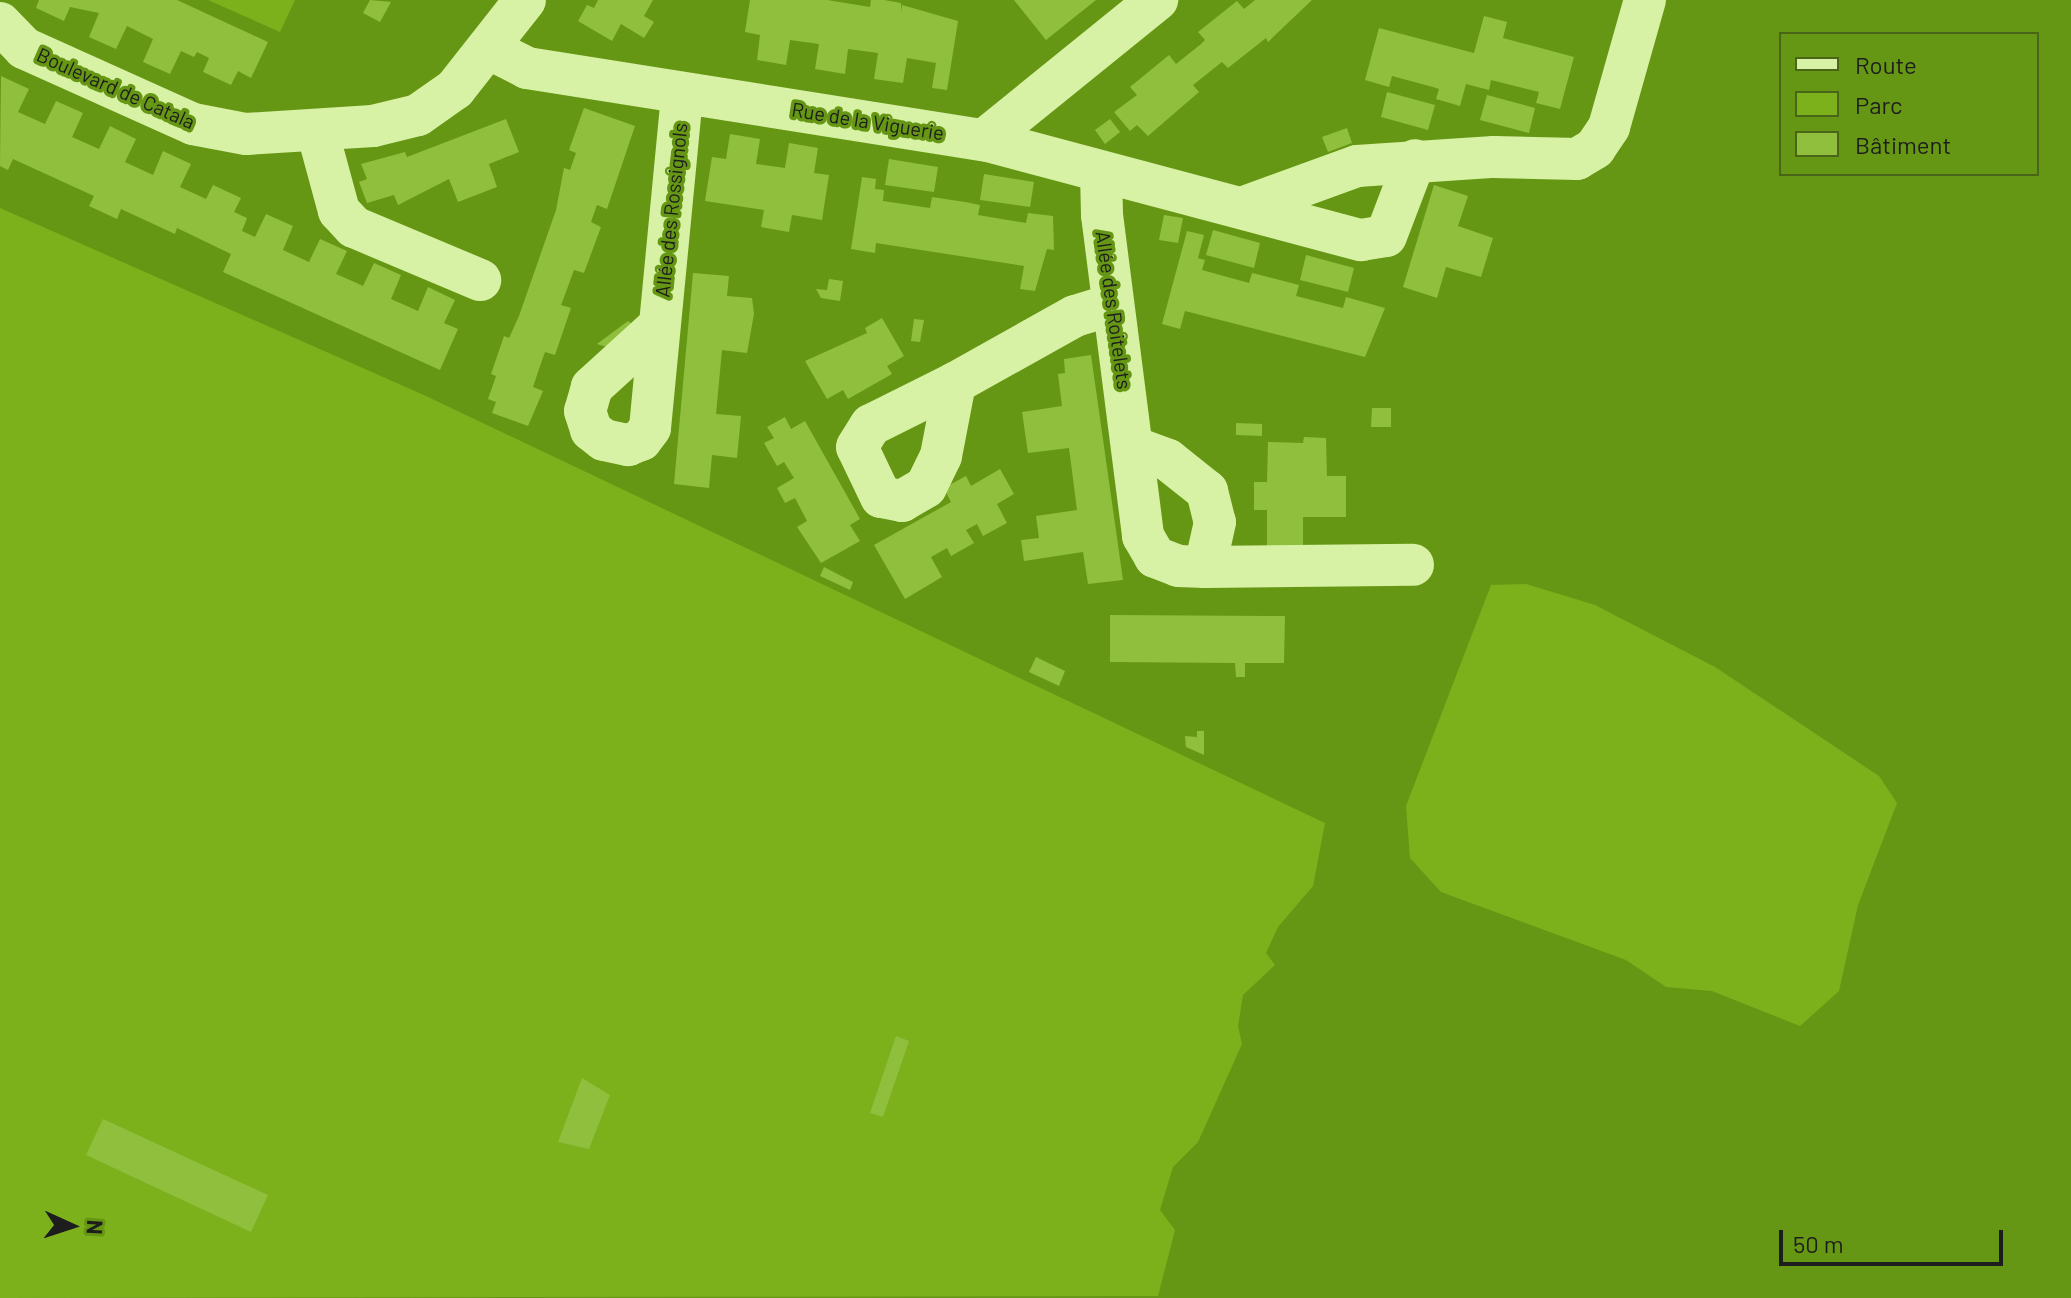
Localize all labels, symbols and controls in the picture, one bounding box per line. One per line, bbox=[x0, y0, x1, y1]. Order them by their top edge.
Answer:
legend bbox=[1779, 32, 2039, 176]
street label: Boulevard de Catala bbox=[33, 42, 199, 134]
text: Route bbox=[1855, 50, 1917, 79]
text: Parc bbox=[1855, 90, 1903, 119]
street label: Rue de la Viguerie bbox=[790, 97, 946, 145]
street label: Allée des Rossignols bbox=[650, 122, 692, 298]
text: Bâtiment bbox=[1855, 130, 1951, 159]
street label: Allée des Roitelets bbox=[1091, 229, 1137, 391]
north arrow bbox=[32, 1186, 112, 1266]
scale bar bbox=[1783, 1214, 2007, 1264]
text: N bbox=[83, 1219, 109, 1235]
text: 50 m bbox=[1793, 1229, 1844, 1258]

